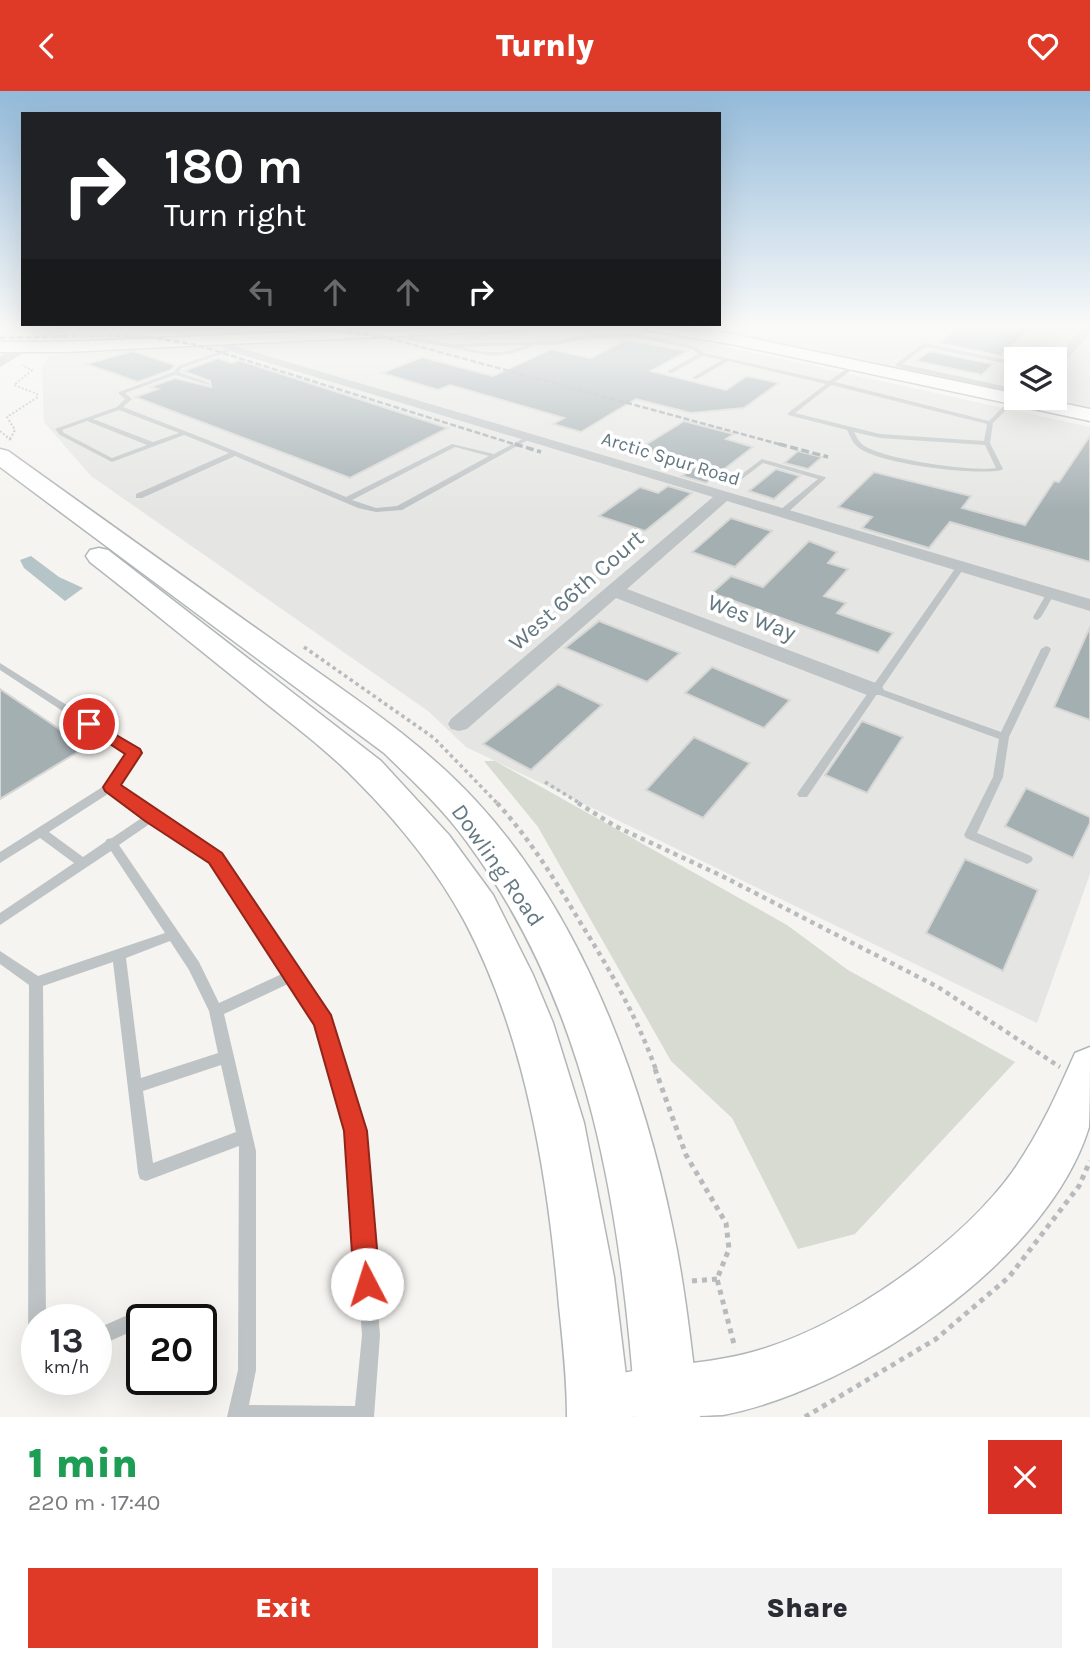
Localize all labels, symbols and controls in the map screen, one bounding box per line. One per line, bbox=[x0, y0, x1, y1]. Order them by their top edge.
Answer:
icon: back bbox=[28, 27, 66, 65]
text: Turnly bbox=[496, 27, 594, 64]
icon: heart bbox=[1024, 27, 1062, 65]
text: 180 m bbox=[164, 138, 303, 195]
icon: right bbox=[49, 140, 140, 231]
text: Turn right bbox=[164, 197, 306, 234]
icon: left bbox=[243, 273, 281, 311]
icon: ahead bbox=[316, 273, 354, 311]
icon: ahead bbox=[389, 273, 427, 311]
icon: right bbox=[462, 273, 500, 311]
map controls bbox=[1004, 347, 1067, 410]
button: layers bbox=[1004, 347, 1067, 410]
street label: Arctic Spur Road bbox=[599, 427, 743, 491]
street label: West 66th Court bbox=[503, 524, 649, 656]
street label: Wes Way bbox=[704, 588, 800, 647]
pin bbox=[59, 694, 119, 754]
icon: arrive bbox=[70, 705, 108, 743]
street label: Dowling Road bbox=[446, 799, 550, 932]
position arrow bbox=[330, 1247, 404, 1321]
speed limit sign: 20 bbox=[126, 1304, 217, 1395]
text: 13 bbox=[49, 1320, 84, 1361]
text: km/h bbox=[44, 1356, 89, 1378]
text: 1 min bbox=[28, 1438, 138, 1488]
button: close bbox=[988, 1440, 1062, 1514]
text: 220 m · 17:40 bbox=[28, 1489, 161, 1516]
button: Exit bbox=[28, 1568, 538, 1648]
button: Share bbox=[552, 1568, 1062, 1648]

